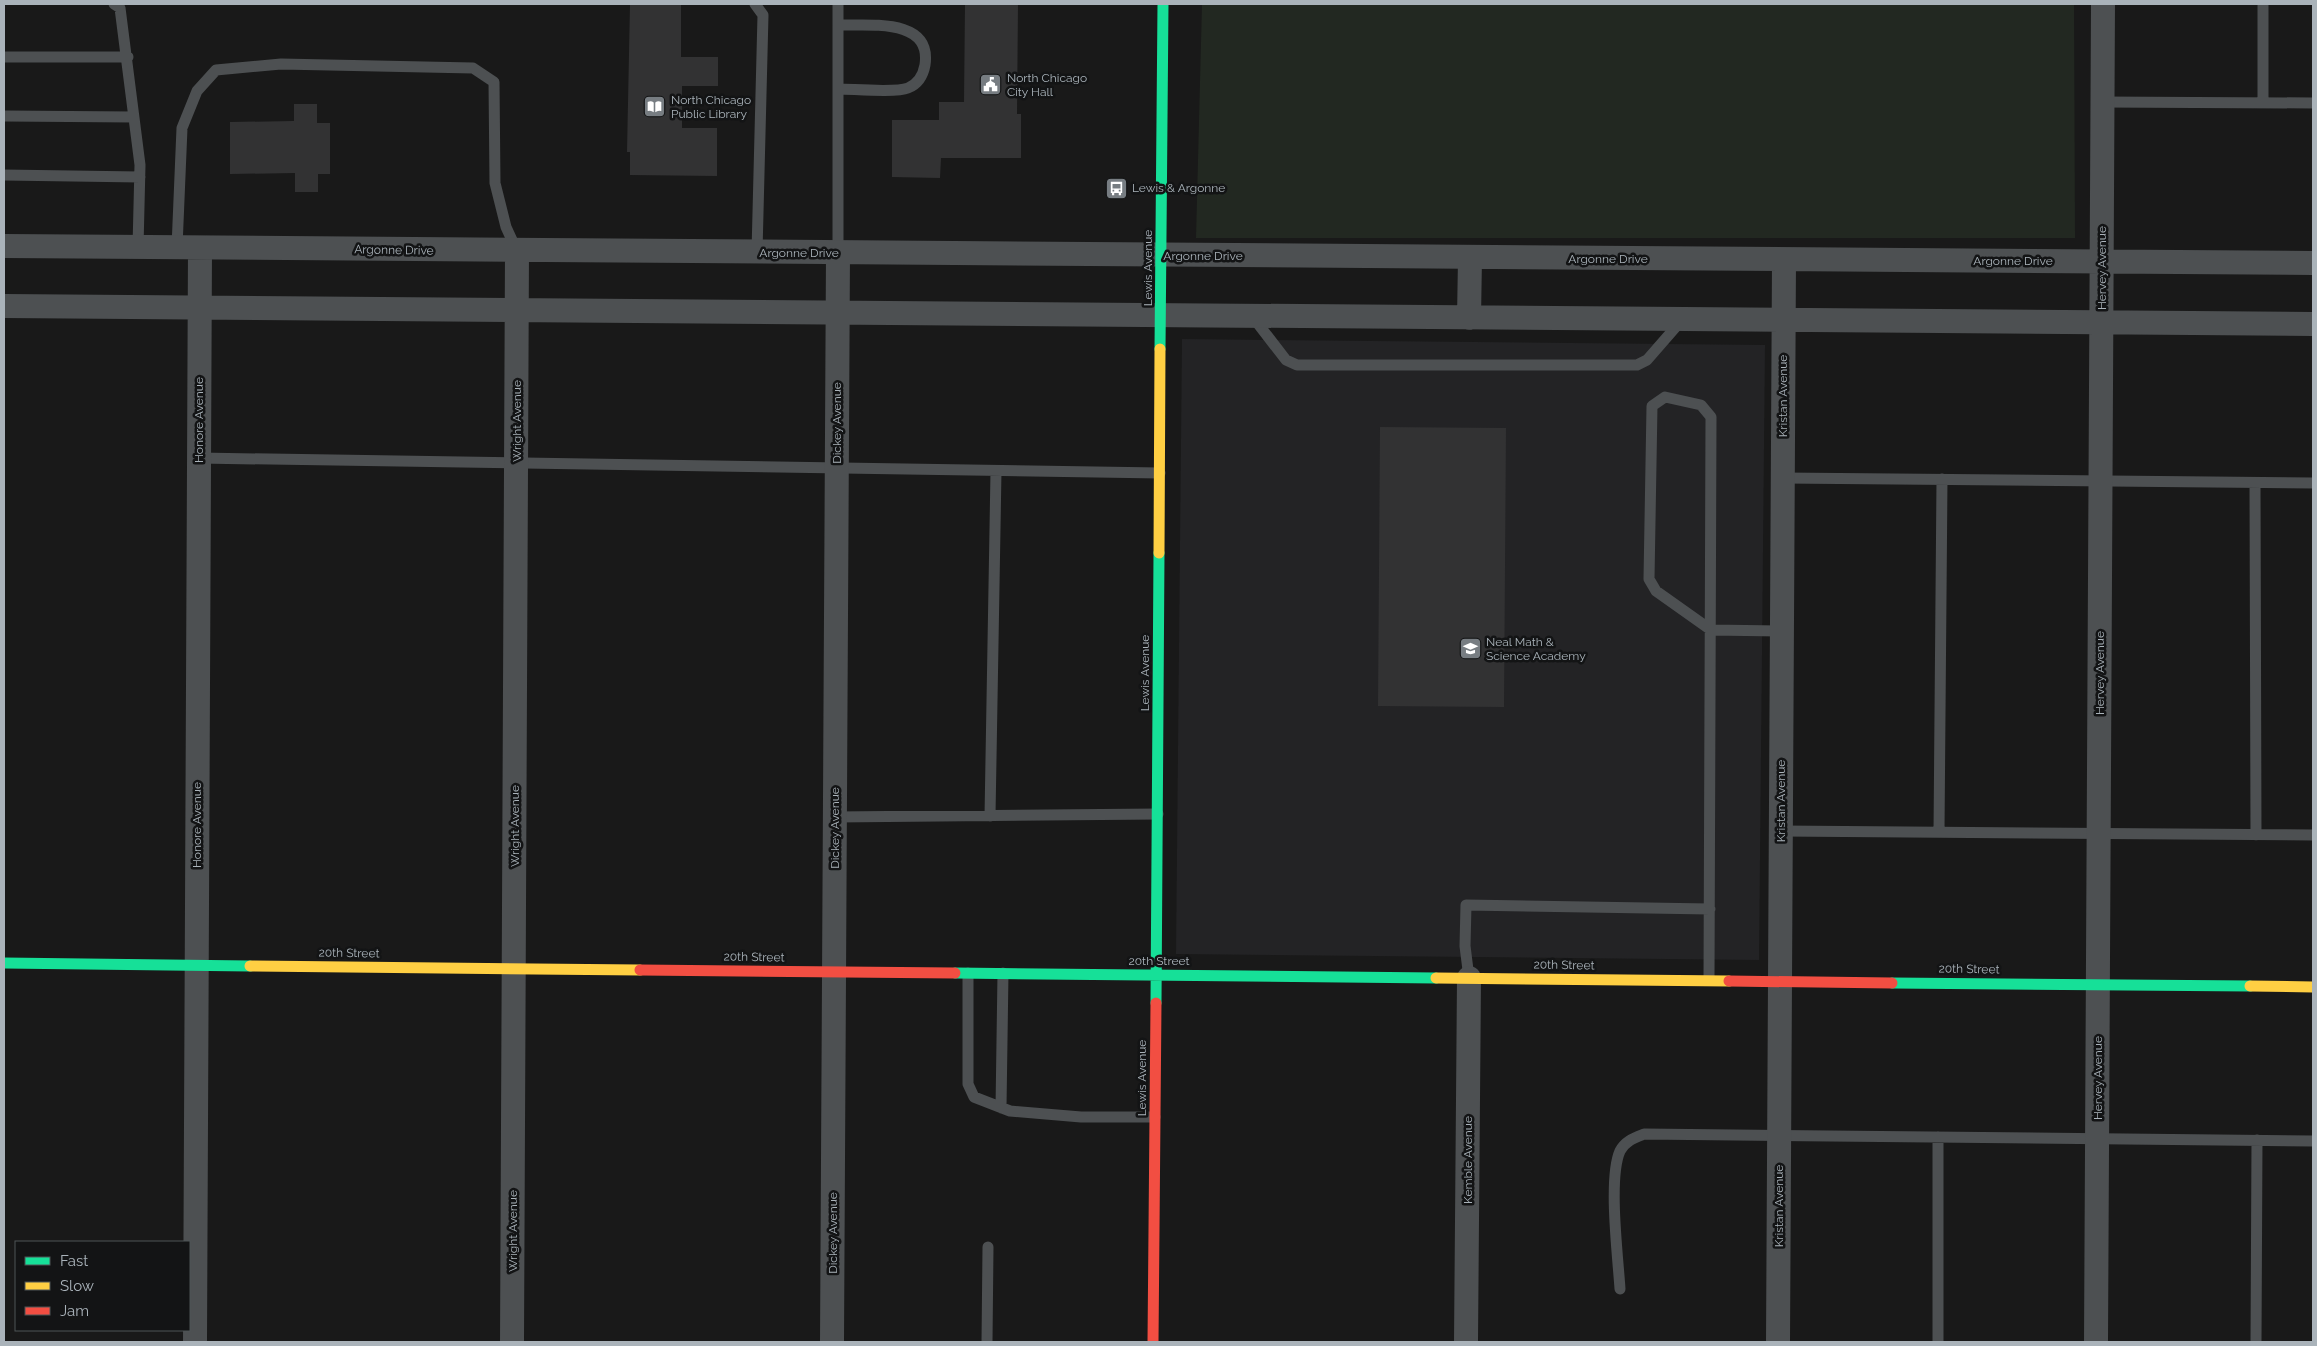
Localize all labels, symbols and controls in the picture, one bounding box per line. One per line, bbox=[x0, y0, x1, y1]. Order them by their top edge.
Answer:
place label: North Chicago City Hall bbox=[1007, 71, 1087, 99]
public building icon: North Chicago City Hall bbox=[979, 73, 1003, 97]
place label: North Chicago Public Library bbox=[671, 93, 751, 121]
library icon: North Chicago Public Library bbox=[643, 95, 667, 119]
bus stop icon: Lewis & Argonne bbox=[1104, 176, 1128, 200]
place label: Lewis & Argonne bbox=[1132, 181, 1225, 195]
street label: Hervey Avenue bbox=[2095, 226, 2109, 310]
street label: Lewis Avenue bbox=[1141, 230, 1155, 306]
street label: Argonne Drive bbox=[354, 242, 434, 258]
street label: Argonne Drive bbox=[759, 246, 839, 260]
street label: Argonne Drive bbox=[1163, 249, 1243, 263]
street label: Argonne Drive bbox=[1568, 252, 1648, 266]
street label: Argonne Drive bbox=[1973, 254, 2053, 268]
street label: Kristan Avenue bbox=[1776, 355, 1790, 437]
street label: Honore Avenue bbox=[192, 377, 206, 463]
street label: Wright Avenue bbox=[510, 380, 524, 462]
street label: Dickey Avenue bbox=[830, 382, 844, 464]
street label: Hervey Avenue bbox=[2093, 631, 2107, 715]
street label: Lewis Avenue bbox=[1138, 635, 1152, 711]
place label: Neal Math & Science Academy bbox=[1486, 635, 1586, 663]
school or university icon: Neal Math & Science Academy bbox=[1458, 637, 1482, 661]
street label: Kristan Avenue bbox=[1774, 760, 1788, 842]
street label: Honore Avenue bbox=[190, 782, 204, 868]
street label: Wright Avenue bbox=[508, 785, 522, 867]
street label: Dickey Avenue bbox=[828, 787, 842, 869]
street label: 20th Street bbox=[318, 945, 380, 961]
street label: 20th Street bbox=[723, 949, 785, 965]
street label: 20th Street bbox=[1129, 954, 1189, 968]
street label: 20th Street bbox=[1533, 957, 1595, 973]
street label: 20th Street bbox=[1938, 961, 2000, 977]
street label: Hervey Avenue bbox=[2091, 1036, 2105, 1120]
street label: Lewis Avenue bbox=[1135, 1040, 1149, 1116]
street label: Kemble Avenue bbox=[1461, 1116, 1475, 1204]
street label: Kristan Avenue bbox=[1772, 1165, 1786, 1247]
street label: Wright Avenue bbox=[506, 1190, 520, 1272]
street label: Dickey Avenue bbox=[826, 1192, 840, 1274]
legend bbox=[15, 1241, 190, 1331]
text: Fast bbox=[60, 1252, 88, 1270]
text: Slow bbox=[60, 1277, 94, 1295]
text: Jam bbox=[60, 1302, 89, 1320]

